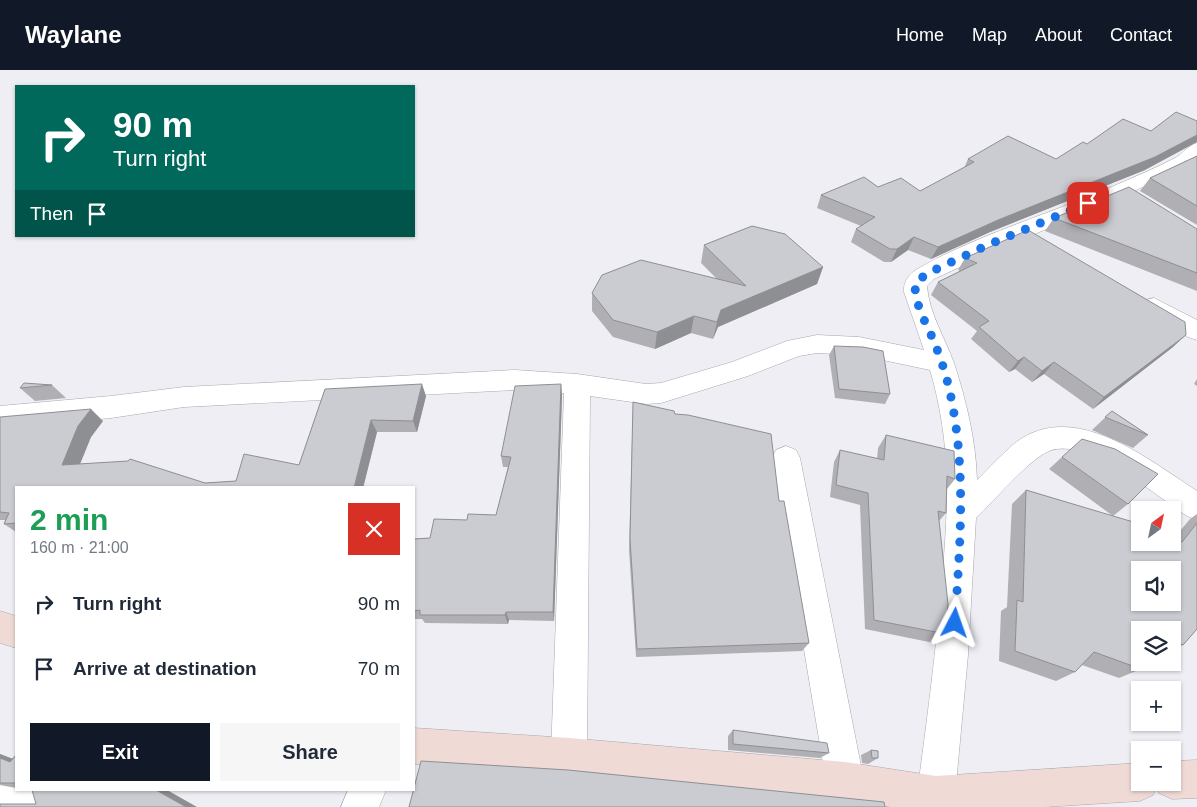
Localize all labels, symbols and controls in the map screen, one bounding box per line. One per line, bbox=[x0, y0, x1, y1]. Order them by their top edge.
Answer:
text: Waylane bbox=[25, 21, 121, 48]
text: Home bbox=[896, 25, 944, 45]
text: Map bbox=[972, 25, 1007, 45]
text: About bbox=[1035, 25, 1082, 45]
text: Contact bbox=[1110, 25, 1172, 45]
icon: right bbox=[30, 105, 95, 170]
text: 90 m bbox=[113, 105, 193, 144]
text: Turn right bbox=[113, 146, 206, 171]
pin bbox=[1067, 182, 1109, 224]
icon: arrive bbox=[1074, 189, 1102, 217]
icon: arrive bbox=[83, 200, 111, 228]
text: Then bbox=[30, 203, 73, 224]
north arrow bbox=[1131, 501, 1181, 551]
map controls bbox=[1131, 501, 1181, 791]
text: 2 min bbox=[30, 503, 108, 536]
button: close bbox=[348, 503, 400, 555]
text: 160 m · 21:00 bbox=[30, 539, 129, 556]
button: sound bbox=[1131, 561, 1181, 611]
icon: right bbox=[30, 590, 58, 618]
text: Turn right bbox=[73, 593, 161, 614]
text: 90 m bbox=[358, 593, 400, 614]
position arrow bbox=[928, 596, 980, 648]
button: layers bbox=[1131, 621, 1181, 671]
icon: arrive bbox=[30, 655, 58, 683]
text: Arrive at destination bbox=[73, 658, 257, 679]
text: 70 m bbox=[358, 658, 400, 679]
button: + bbox=[1131, 681, 1181, 731]
button: Exit bbox=[30, 723, 210, 781]
button: Share bbox=[220, 723, 400, 781]
button: − bbox=[1131, 741, 1181, 791]

